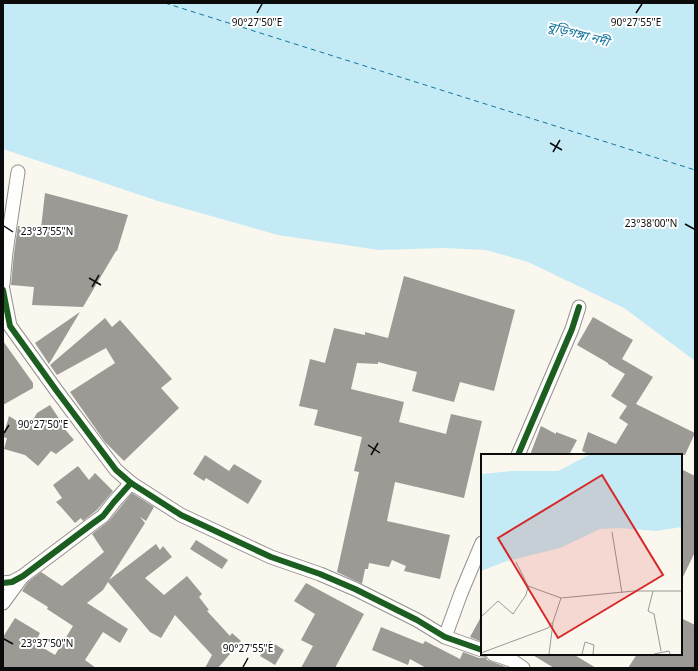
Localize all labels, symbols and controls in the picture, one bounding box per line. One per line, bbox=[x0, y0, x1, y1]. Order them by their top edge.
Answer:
text: 90°27'50"E bbox=[232, 17, 282, 30]
text: 90°27'55"E bbox=[611, 17, 661, 30]
water label: বুড়িগঙ্গা নদী bbox=[545, 19, 613, 52]
text: 23°38'00"N bbox=[625, 218, 677, 231]
text: 23°37'55"N bbox=[21, 226, 73, 239]
text: 90°27'50"E bbox=[18, 419, 68, 432]
inset map bbox=[481, 454, 682, 655]
text: 23°37'50"N bbox=[21, 638, 73, 651]
text: 90°27'55"E bbox=[223, 643, 273, 656]

